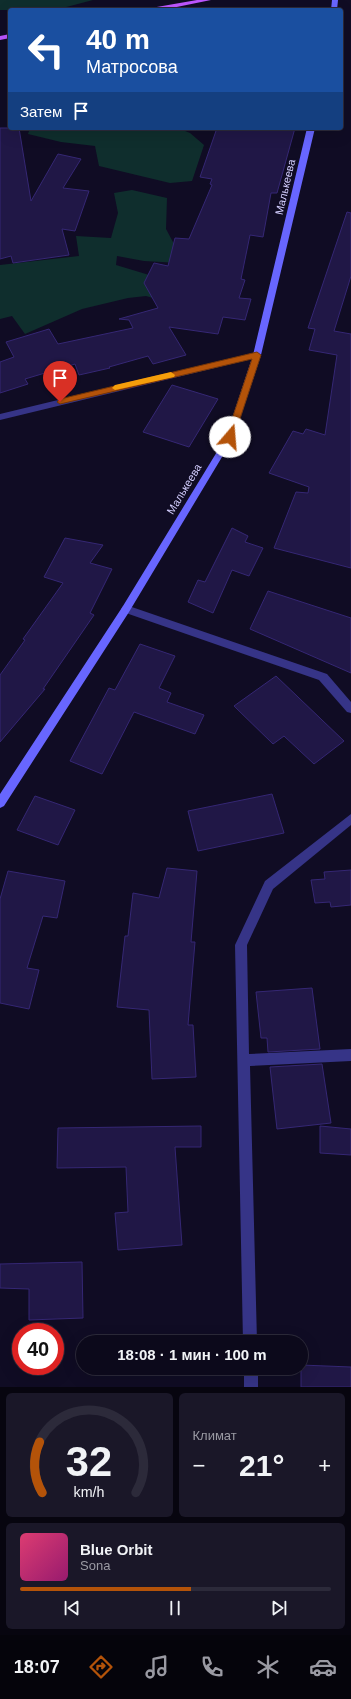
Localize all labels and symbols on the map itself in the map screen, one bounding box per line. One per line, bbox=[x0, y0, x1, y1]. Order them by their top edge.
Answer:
street label: Малькеева bbox=[273, 157, 297, 216]
pin bbox=[43, 361, 77, 402]
position arrow bbox=[209, 416, 251, 458]
street label: Малькеева bbox=[164, 461, 204, 516]
speed limit sign: 40 bbox=[12, 1323, 64, 1375]

